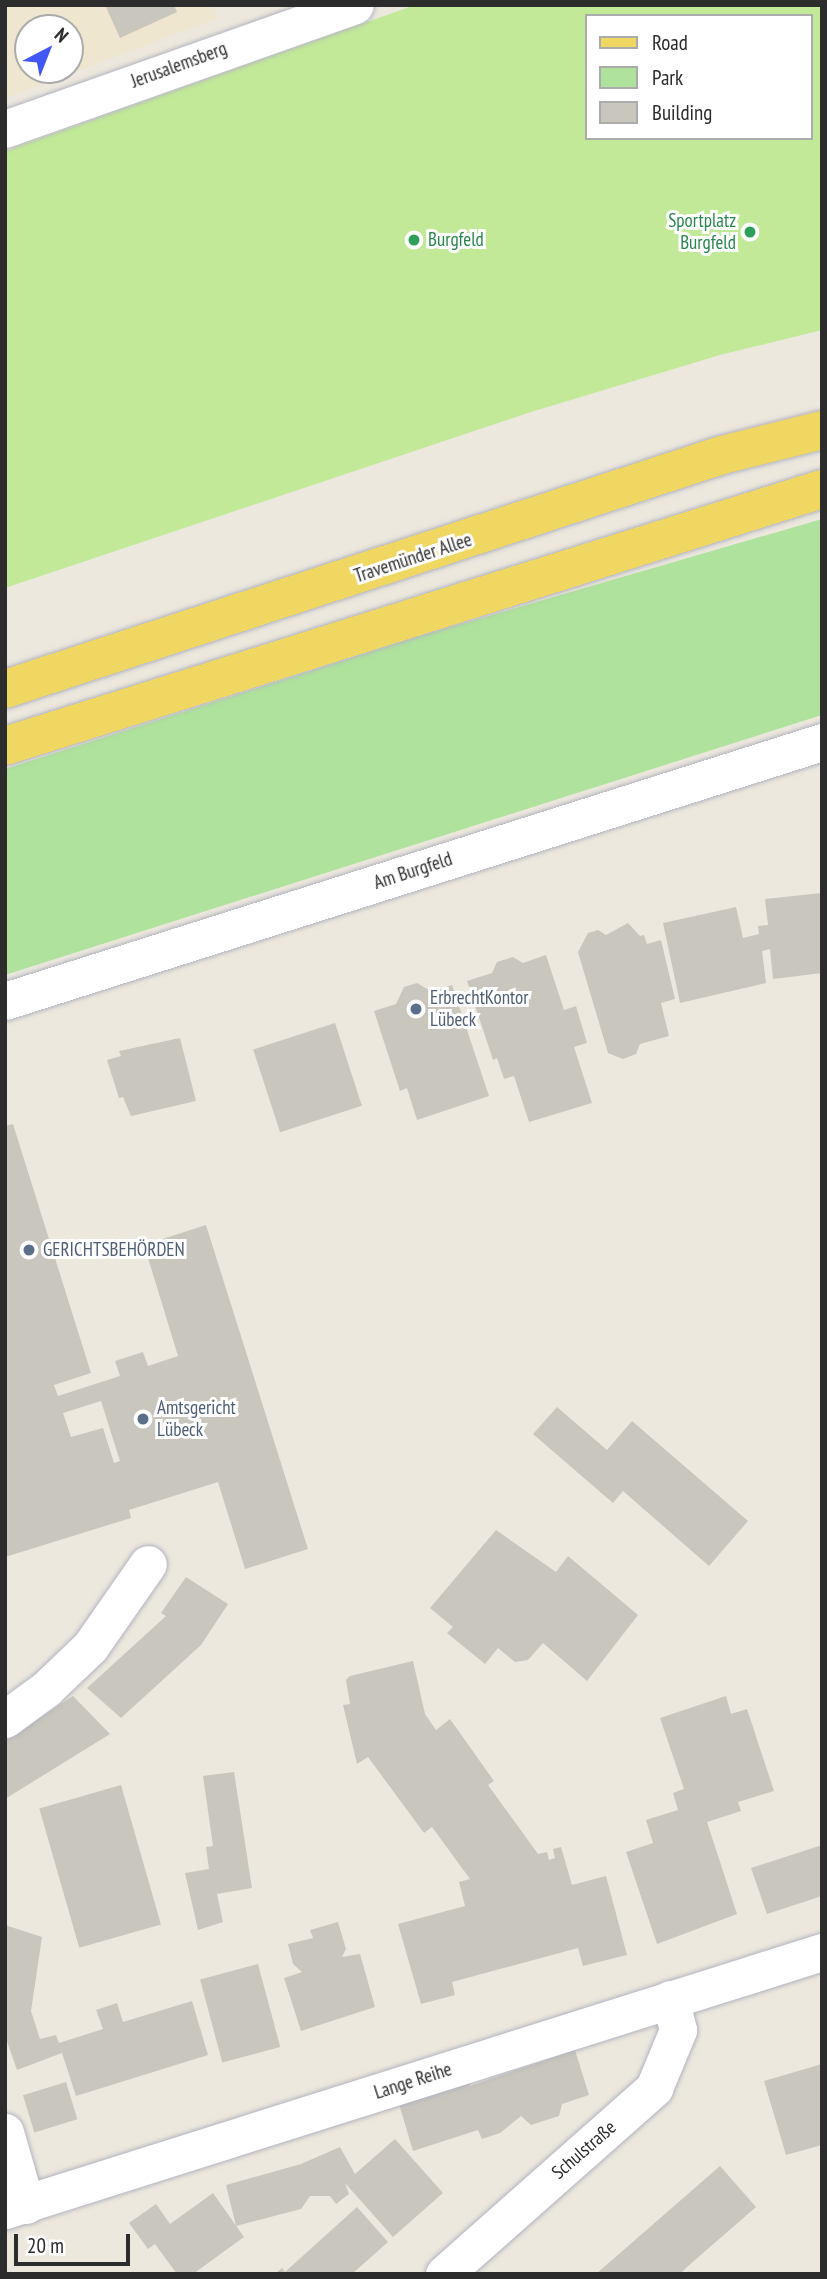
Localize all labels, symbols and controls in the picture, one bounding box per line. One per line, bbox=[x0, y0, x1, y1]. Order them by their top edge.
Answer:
north arrow bbox=[14, 14, 84, 84]
legend bbox=[586, 14, 813, 140]
text: N bbox=[50, 23, 74, 47]
text: Road bbox=[652, 29, 688, 56]
street label: Jerusalemsberg bbox=[128, 37, 230, 93]
text: Park bbox=[652, 64, 683, 91]
text: Building bbox=[652, 99, 712, 126]
place label: Sportplatz Burgfeld bbox=[668, 210, 736, 254]
marker: Sportplatz Burgfeld bbox=[742, 224, 758, 240]
place label: Burgfeld bbox=[428, 229, 484, 251]
marker: Burgfeld bbox=[406, 232, 422, 248]
street label: Travemünder Allee bbox=[351, 528, 475, 588]
street label: Am Burgfeld bbox=[371, 848, 455, 894]
place label: ErbrechtKontor Lübeck bbox=[430, 987, 529, 1031]
marker: ErbrechtKontor Lübeck bbox=[408, 1001, 424, 1017]
place label: GERICHTSBEHÖRDEN bbox=[43, 1239, 185, 1261]
marker: GERICHTSBEHÖRDEN bbox=[21, 1242, 37, 1258]
place label: Amtsgericht Lübeck bbox=[157, 1397, 236, 1441]
marker: Amtsgericht Lübeck bbox=[135, 1411, 151, 1427]
street label: Lange Reihe bbox=[371, 2058, 455, 2104]
street label: Schulstraße bbox=[547, 2116, 621, 2184]
scale bar bbox=[18, 2220, 133, 2264]
text: 20 m bbox=[27, 2232, 64, 2259]

